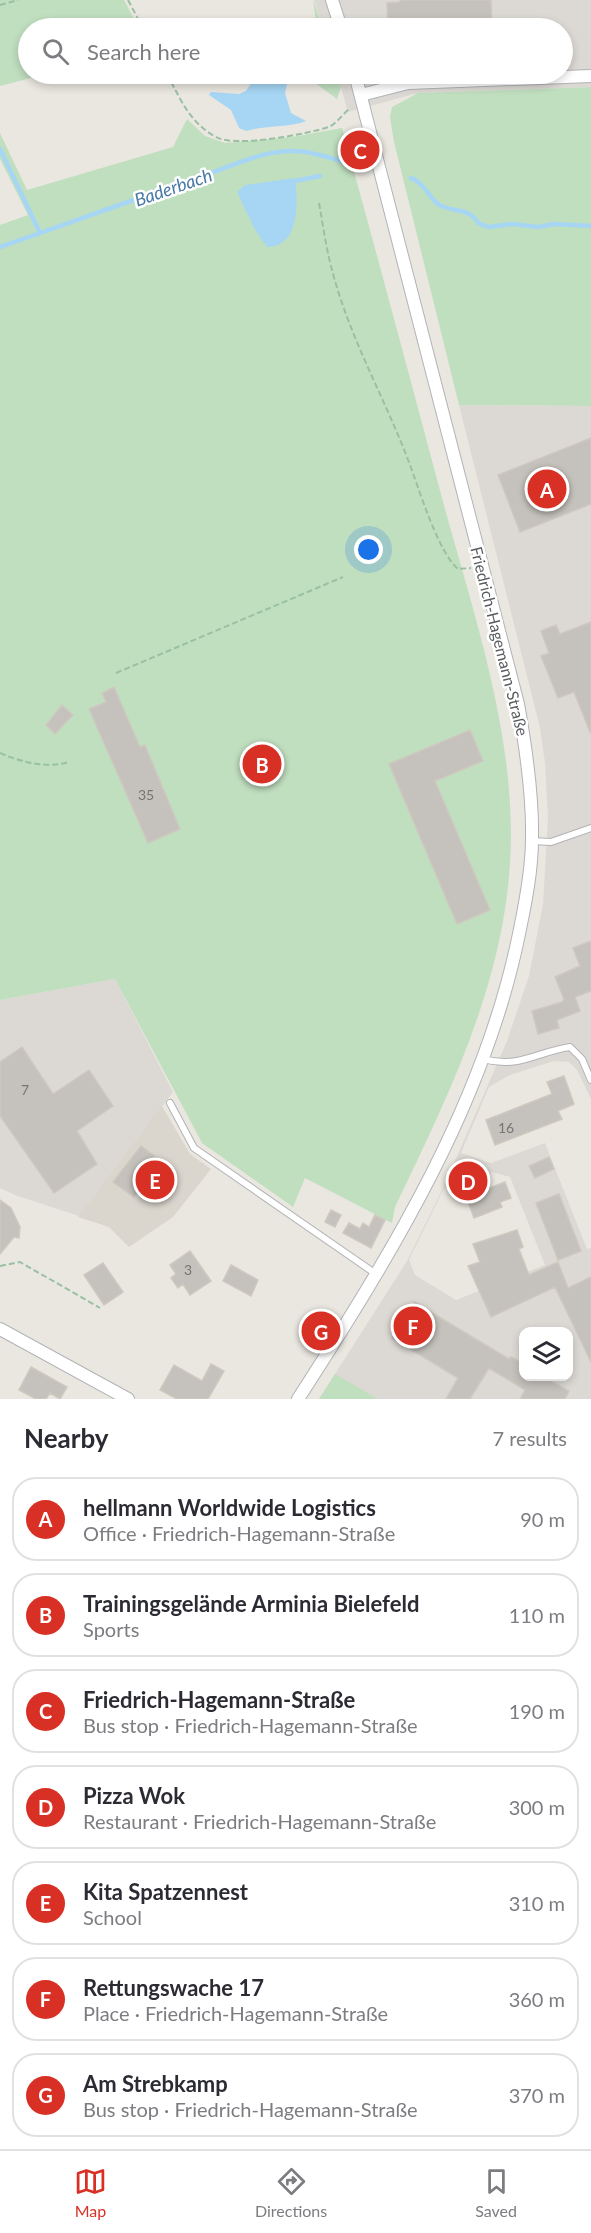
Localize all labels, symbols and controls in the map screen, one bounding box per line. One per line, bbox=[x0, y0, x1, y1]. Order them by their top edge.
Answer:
search box bbox=[18, 18, 573, 84]
icon: search bbox=[39, 35, 72, 68]
text: Search here bbox=[87, 38, 200, 65]
pin: C bbox=[340, 128, 380, 172]
water label: Baderbach bbox=[131, 163, 215, 211]
pin: A bbox=[528, 466, 566, 512]
your location bbox=[354, 535, 383, 564]
street label: Friedrich-Hagemann-Straße bbox=[467, 544, 533, 738]
pin: B bbox=[242, 742, 282, 786]
house number: 35 bbox=[138, 786, 154, 803]
house number: 7 bbox=[21, 1081, 29, 1098]
house number: 16 bbox=[498, 1119, 514, 1136]
pin: E bbox=[136, 1158, 174, 1202]
pin: D bbox=[448, 1158, 488, 1204]
house number: 3 bbox=[184, 1261, 192, 1278]
pin: F bbox=[394, 1304, 432, 1348]
pin: G bbox=[302, 1308, 340, 1354]
map controls bbox=[519, 1327, 573, 1381]
button: layers bbox=[519, 1327, 573, 1381]
text: Nearby bbox=[24, 1422, 109, 1454]
text: 7 results bbox=[492, 1426, 567, 1450]
text: hellmann Worldwide Logistics bbox=[83, 1494, 376, 1521]
text: A bbox=[39, 1507, 52, 1531]
text: 90 m bbox=[520, 1507, 565, 1531]
text: Office · Friedrich-Hagemann-Straße bbox=[83, 1521, 395, 1545]
text: Trainingsgelände Arminia Bielefeld bbox=[83, 1590, 419, 1617]
text: B bbox=[39, 1603, 52, 1627]
text: 110 m bbox=[509, 1603, 565, 1627]
text: Sports bbox=[83, 1617, 139, 1641]
text: Friedrich-Hagemann-Straße bbox=[83, 1686, 355, 1713]
text: C bbox=[39, 1699, 52, 1723]
text: 190 m bbox=[509, 1699, 565, 1723]
text: Bus stop · Friedrich-Hagemann-Straße bbox=[83, 1713, 418, 1737]
text: Pizza Wok bbox=[83, 1782, 185, 1809]
text: D bbox=[38, 1795, 53, 1819]
text: 300 m bbox=[509, 1795, 565, 1819]
text: Restaurant · Friedrich-Hagemann-Straße bbox=[83, 1809, 436, 1833]
text: Kita Spatzennest bbox=[83, 1878, 248, 1905]
text: E bbox=[40, 1891, 51, 1915]
text: 310 m bbox=[509, 1891, 565, 1915]
text: School bbox=[83, 1905, 142, 1929]
text: Rettungswache 17 bbox=[83, 1974, 264, 2001]
text: F bbox=[40, 1987, 51, 2011]
text: 360 m bbox=[509, 1987, 565, 2011]
text: Place · Friedrich-Hagemann-Straße bbox=[83, 2001, 388, 2025]
text: Am Strebkamp bbox=[83, 2070, 228, 2097]
text: G bbox=[38, 2083, 53, 2107]
text: 370 m bbox=[509, 2083, 565, 2107]
text: Bus stop · Friedrich-Hagemann-Straße bbox=[83, 2097, 418, 2121]
tab: Map bbox=[74, 2165, 107, 2220]
tab: Directions bbox=[255, 2165, 327, 2220]
tab: Saved bbox=[475, 2165, 517, 2220]

